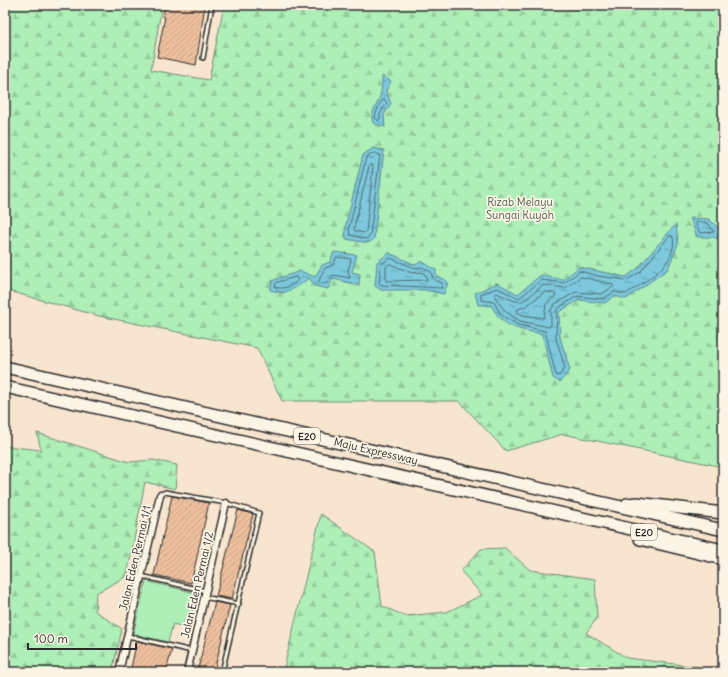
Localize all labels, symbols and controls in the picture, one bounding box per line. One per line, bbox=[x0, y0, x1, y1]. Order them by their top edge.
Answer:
park label: Rizab Melayu Sungai Kuyoh bbox=[486, 195, 554, 222]
road number: E20 bbox=[294, 428, 320, 444]
street label: Maju Expressway bbox=[333, 435, 419, 467]
street label: Jalan Eden Permai 1/1 bbox=[116, 504, 154, 612]
road number: E20 bbox=[631, 524, 657, 540]
street label: Jalan Eden Permai 1/2 bbox=[178, 530, 216, 640]
scale bar bbox=[28, 625, 136, 651]
text: 100 m bbox=[34, 631, 68, 646]

